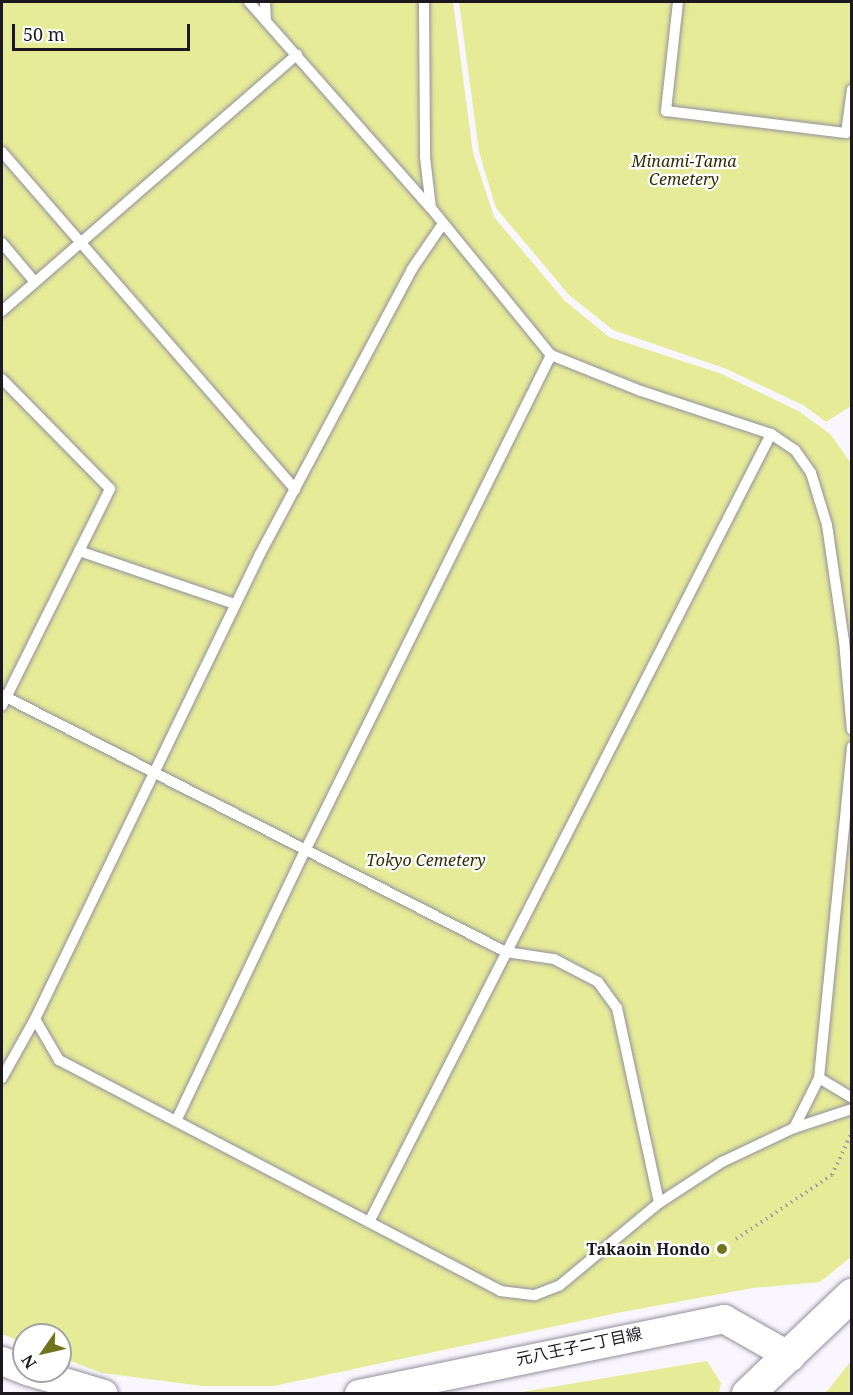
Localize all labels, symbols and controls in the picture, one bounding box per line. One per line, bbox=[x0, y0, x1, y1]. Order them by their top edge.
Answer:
scale bar bbox=[15, 12, 194, 50]
text: 50 m bbox=[23, 22, 65, 46]
park label: Minami-Tama Cemetery bbox=[631, 151, 737, 189]
park label: Tokyo Cemetery bbox=[366, 850, 486, 870]
place label: Takaoin Hondo bbox=[587, 1239, 710, 1259]
marker: Takaoin Hondo bbox=[715, 1242, 729, 1256]
north arrow bbox=[12, 1323, 72, 1383]
street label: 元八王子二丁目線 bbox=[514, 1323, 644, 1369]
text: N bbox=[16, 1351, 41, 1373]

